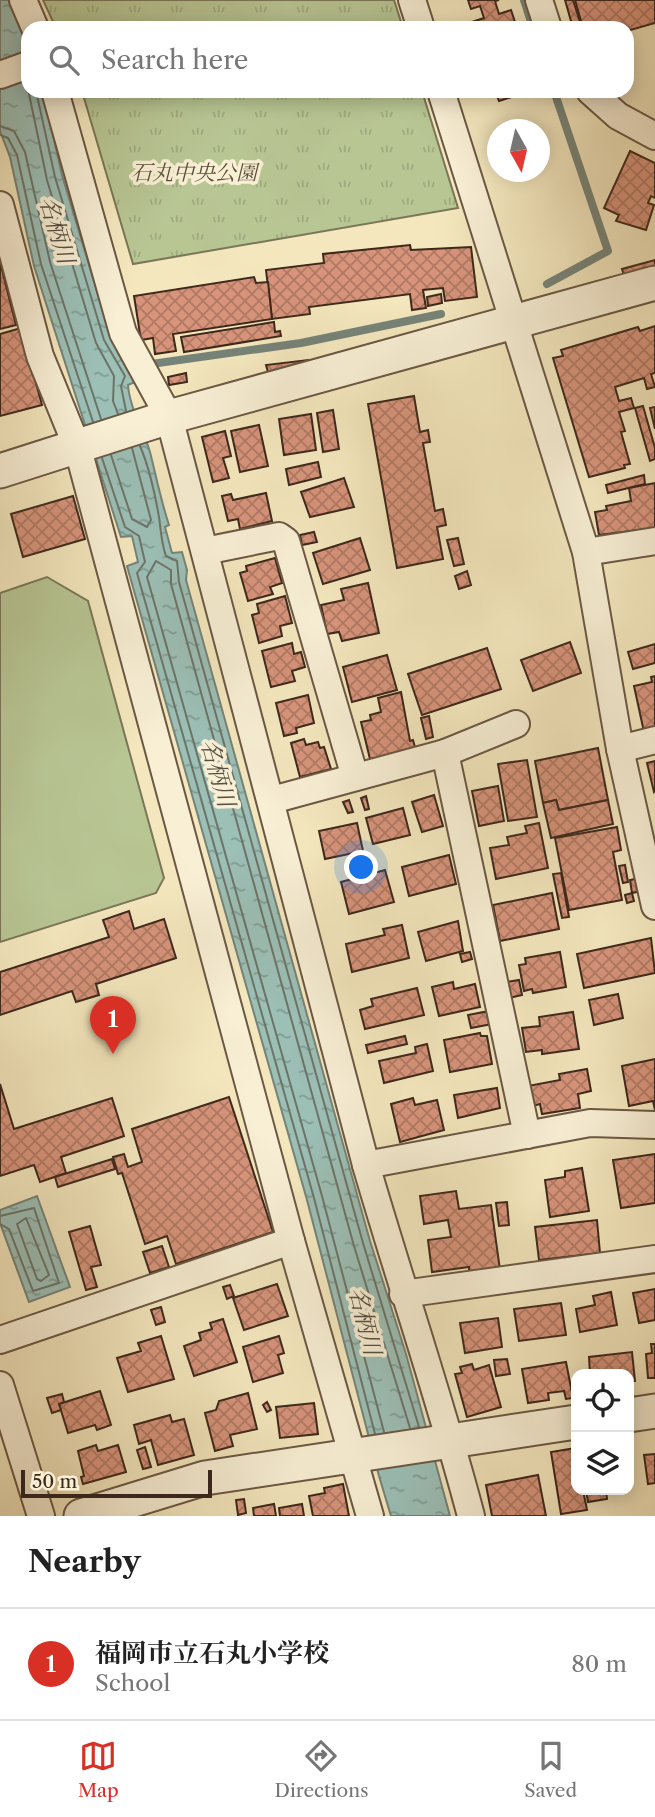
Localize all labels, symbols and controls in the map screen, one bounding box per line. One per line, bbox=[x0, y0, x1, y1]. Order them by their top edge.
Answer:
search box bbox=[21, 21, 634, 98]
icon: search bbox=[45, 41, 83, 79]
text: Search here bbox=[101, 44, 248, 76]
north arrow bbox=[487, 119, 550, 182]
park label: 石丸中央公園 bbox=[131, 160, 260, 185]
water label: 名柄川 bbox=[34, 193, 81, 270]
water label: 名柄川 bbox=[195, 736, 242, 813]
your location bbox=[344, 850, 378, 884]
pin: 1 bbox=[90, 996, 136, 1054]
water label: 名柄川 bbox=[343, 1284, 388, 1361]
map controls bbox=[571, 1369, 634, 1495]
button: locate bbox=[571, 1369, 634, 1432]
button: layers bbox=[571, 1432, 634, 1495]
scale bar bbox=[21, 1467, 212, 1499]
text: 50 m bbox=[32, 1470, 77, 1493]
text: Nearby bbox=[28, 1543, 141, 1580]
text: 福岡市立石丸小学校 bbox=[95, 1637, 329, 1669]
text: 1 bbox=[46, 1650, 56, 1678]
text: 80 m bbox=[571, 1650, 627, 1678]
text: School bbox=[95, 1669, 170, 1697]
tab: Map bbox=[78, 1737, 119, 1802]
tab: Directions bbox=[275, 1737, 368, 1802]
tab: Saved bbox=[524, 1737, 577, 1802]

